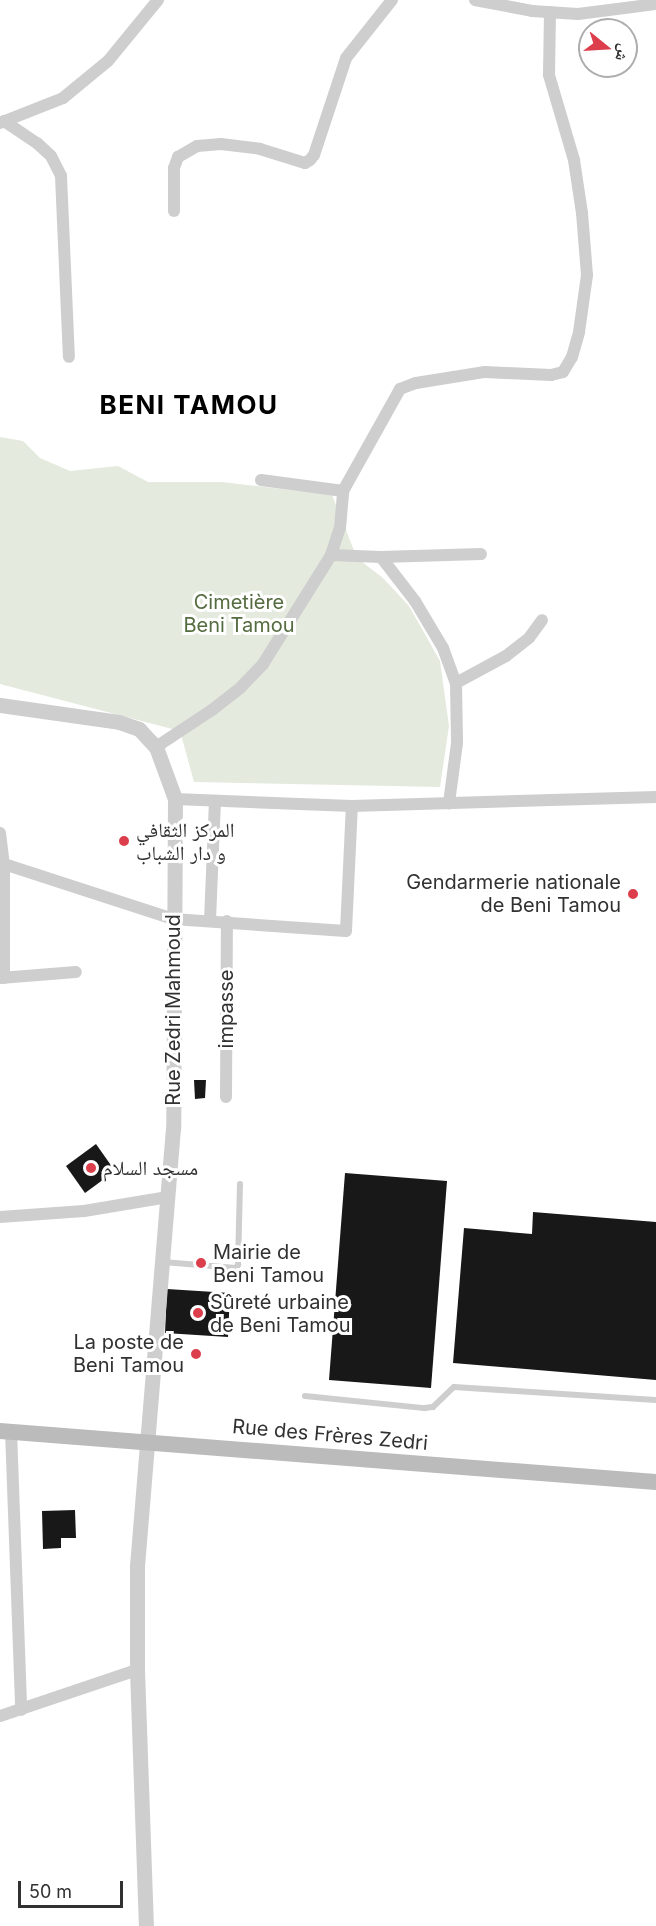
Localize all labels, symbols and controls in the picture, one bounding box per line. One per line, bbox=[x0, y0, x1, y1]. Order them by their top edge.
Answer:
north arrow bbox=[578, 18, 638, 78]
text: ش bbox=[611, 42, 635, 64]
district label: BENI TAMOU bbox=[99, 389, 279, 421]
park label: Cimetière Beni Tamou bbox=[183, 591, 295, 638]
place label: المركز الثقافي و دار الشباب bbox=[136, 818, 234, 865]
marker: المركز الثقافي و دار الشباب bbox=[117, 834, 131, 848]
place label: Gendarmerie nationale de Beni Tamou bbox=[406, 870, 621, 917]
marker: Gendarmerie nationale de Beni Tamou bbox=[626, 887, 640, 901]
street label: Rue Zedri Mahmoud bbox=[161, 914, 185, 1106]
street label: impasse bbox=[214, 970, 238, 1048]
place label: مسجد السلام bbox=[103, 1156, 198, 1180]
marker: مسجد السلام bbox=[84, 1161, 98, 1175]
place label: Mairie de Beni Tamou bbox=[213, 1240, 324, 1287]
marker: Mairie de Beni Tamou bbox=[194, 1256, 208, 1270]
place label: Sûreté urbaine de Beni Tamou bbox=[210, 1290, 351, 1337]
marker: Sûreté urbaine de Beni Tamou bbox=[191, 1306, 205, 1320]
place label: La poste de Beni Tamou bbox=[73, 1330, 184, 1377]
marker: La poste de Beni Tamou bbox=[189, 1347, 203, 1361]
street label: Rue des Frères Zedri bbox=[231, 1414, 429, 1456]
scale bar bbox=[21, 1869, 126, 1907]
text: 50 m bbox=[29, 1881, 72, 1902]

